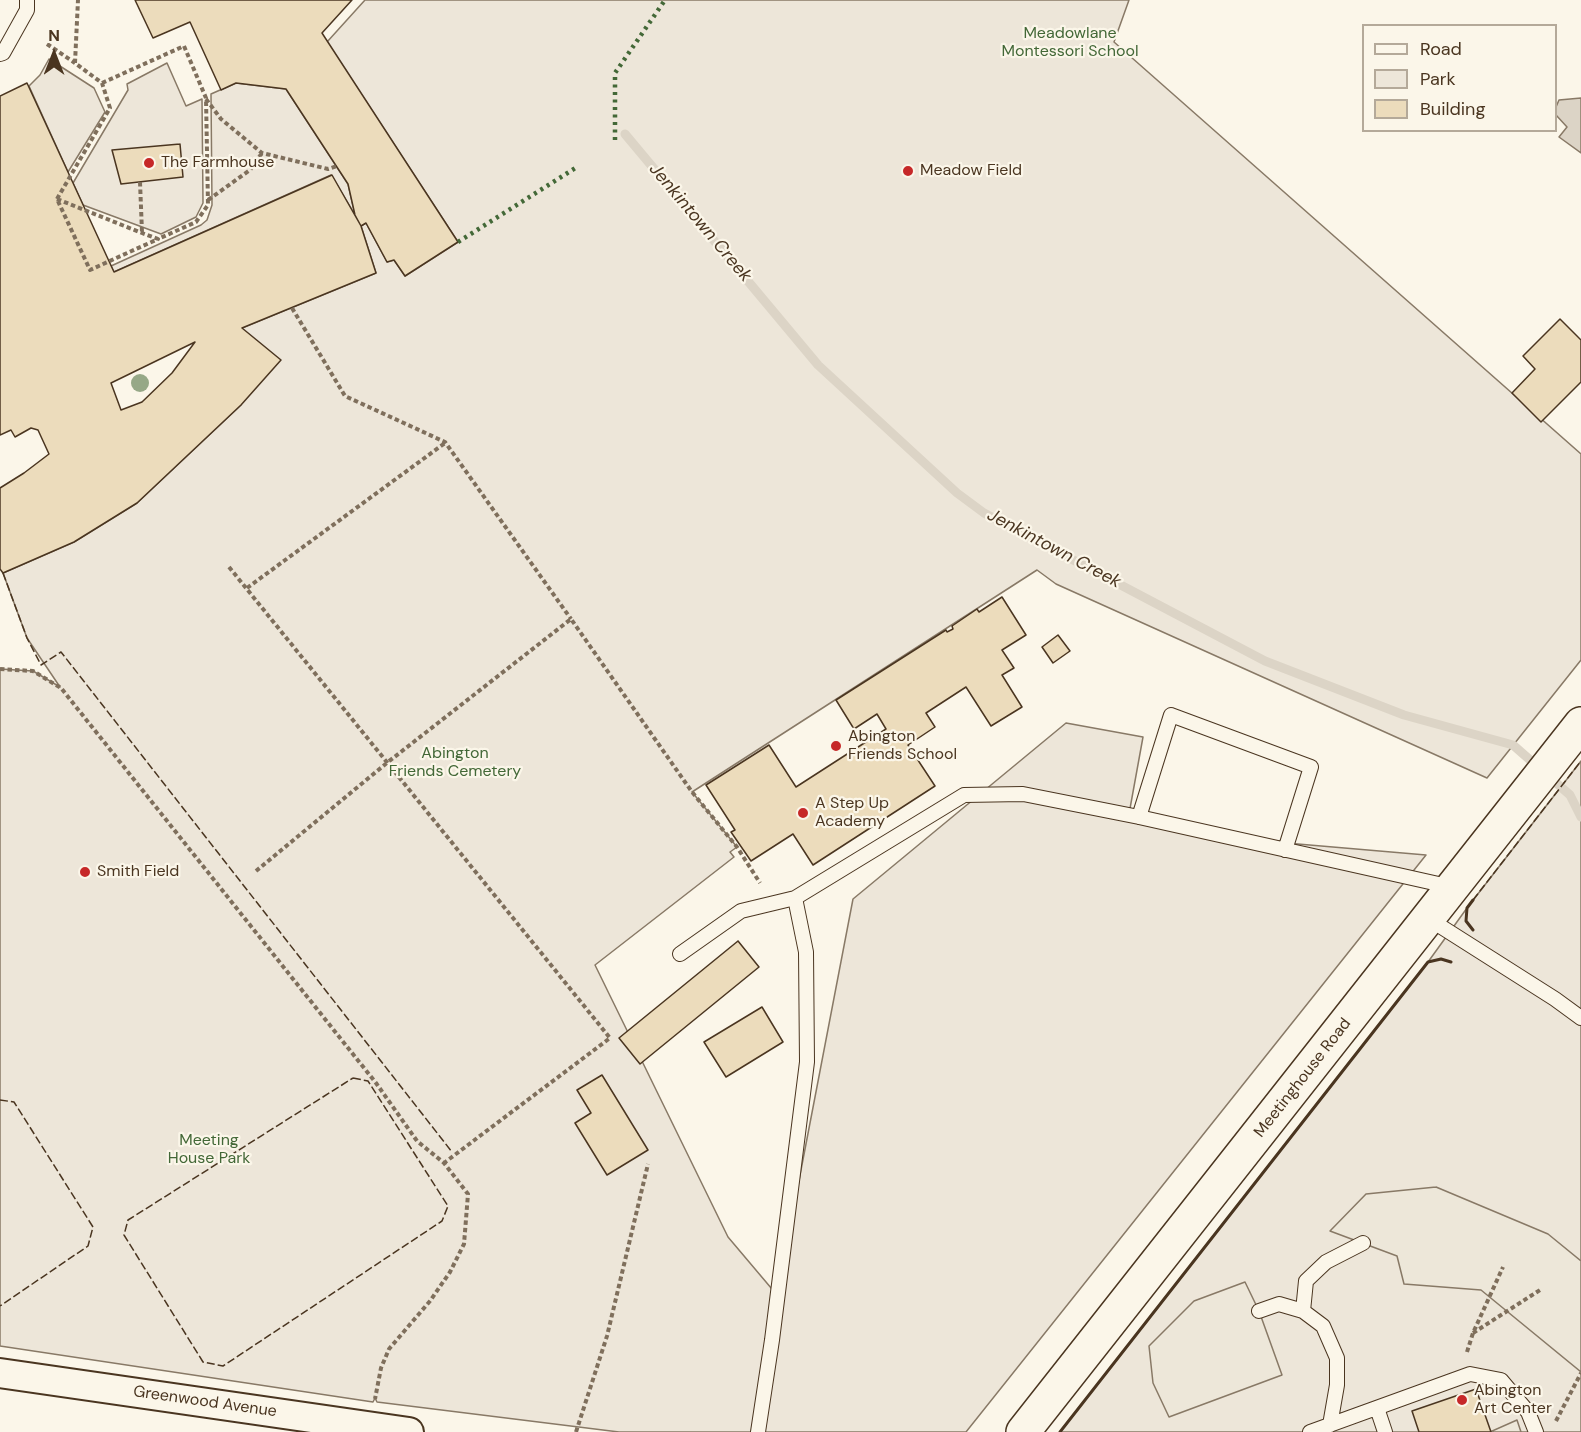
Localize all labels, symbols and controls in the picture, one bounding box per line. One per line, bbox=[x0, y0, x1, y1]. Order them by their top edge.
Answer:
north arrow bbox=[24, 24, 84, 84]
park label: Meadowlane Montessori School bbox=[1001, 24, 1139, 62]
legend bbox=[1362, 24, 1557, 132]
text: N bbox=[48, 25, 60, 46]
text: Road bbox=[1420, 37, 1462, 61]
text: Park bbox=[1420, 67, 1456, 91]
text: Building bbox=[1420, 97, 1485, 121]
place label: The Farmhouse bbox=[161, 153, 274, 173]
marker: The Farmhouse bbox=[142, 156, 156, 170]
water label: Jenkintown Creek bbox=[644, 159, 756, 287]
place label: Meadow Field bbox=[920, 161, 1022, 181]
marker: Meadow Field bbox=[901, 164, 915, 178]
water label: Jenkintown Creek bbox=[983, 505, 1125, 593]
place label: Abington Friends School bbox=[848, 727, 957, 765]
marker: Abington Friends School bbox=[829, 739, 843, 753]
park label: Abington Friends Cemetery bbox=[389, 744, 521, 782]
place label: A Step Up Academy bbox=[815, 794, 889, 832]
marker: A Step Up Academy bbox=[796, 806, 810, 820]
place label: Smith Field bbox=[97, 862, 179, 882]
marker: Smith Field bbox=[78, 865, 92, 879]
street label: Meetinghouse Road bbox=[1250, 1015, 1356, 1141]
park label: Meeting House Park bbox=[168, 1131, 250, 1169]
place label: Abington Art Center bbox=[1474, 1381, 1552, 1419]
street label: Greenwood Avenue bbox=[132, 1382, 278, 1422]
marker: Abington Art Center bbox=[1455, 1393, 1469, 1407]

